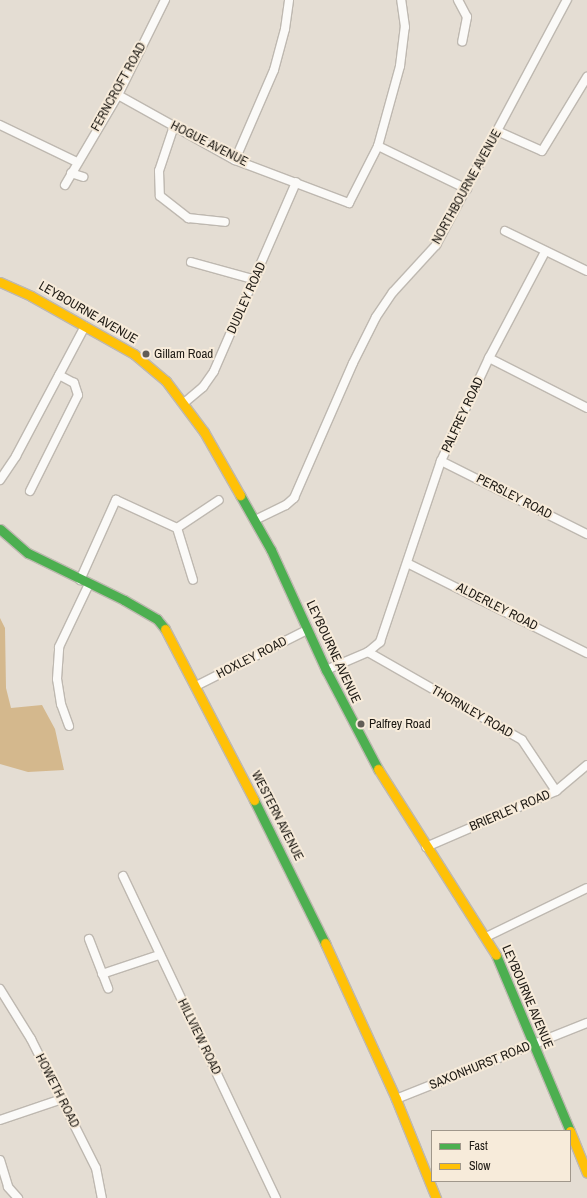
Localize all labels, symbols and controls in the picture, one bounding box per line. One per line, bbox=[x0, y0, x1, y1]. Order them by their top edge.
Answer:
street label: FERNCROFT ROAD bbox=[88, 40, 150, 134]
street label: HOGUE AVENUE bbox=[168, 118, 250, 170]
street label: NORTHBOURNE AVENUE bbox=[429, 127, 505, 247]
street label: DUDLEY ROAD bbox=[224, 260, 270, 336]
street label: LEYBOURNE AVENUE bbox=[36, 278, 140, 348]
place label: Gillam Road bbox=[154, 346, 213, 362]
marker: Gillam Road bbox=[141, 349, 151, 359]
street label: PALFREY ROAD bbox=[439, 375, 487, 455]
street label: PERSLEY ROAD bbox=[474, 471, 554, 523]
street label: ALDERLEY ROAD bbox=[454, 580, 540, 634]
street label: LEYBOURNE AVENUE bbox=[302, 598, 364, 706]
street label: HOXLEY ROAD bbox=[214, 634, 290, 682]
street label: THORNLEY ROAD bbox=[428, 682, 516, 742]
place label: Palfrey Road bbox=[369, 716, 431, 732]
marker: Palfrey Road bbox=[356, 719, 366, 729]
street label: WESTERN AVENUE bbox=[248, 768, 306, 864]
street label: BRIERLEY ROAD bbox=[467, 787, 553, 835]
street label: LEYBOURNE AVENUE bbox=[498, 943, 556, 1051]
street label: HILLVIEW ROAD bbox=[174, 996, 224, 1078]
street label: SAXONHURST ROAD bbox=[427, 1039, 533, 1093]
street label: HOWETH ROAD bbox=[32, 1051, 82, 1131]
legend bbox=[431, 1130, 571, 1182]
text: Fast bbox=[469, 1138, 488, 1154]
text: Slow bbox=[469, 1158, 490, 1174]

